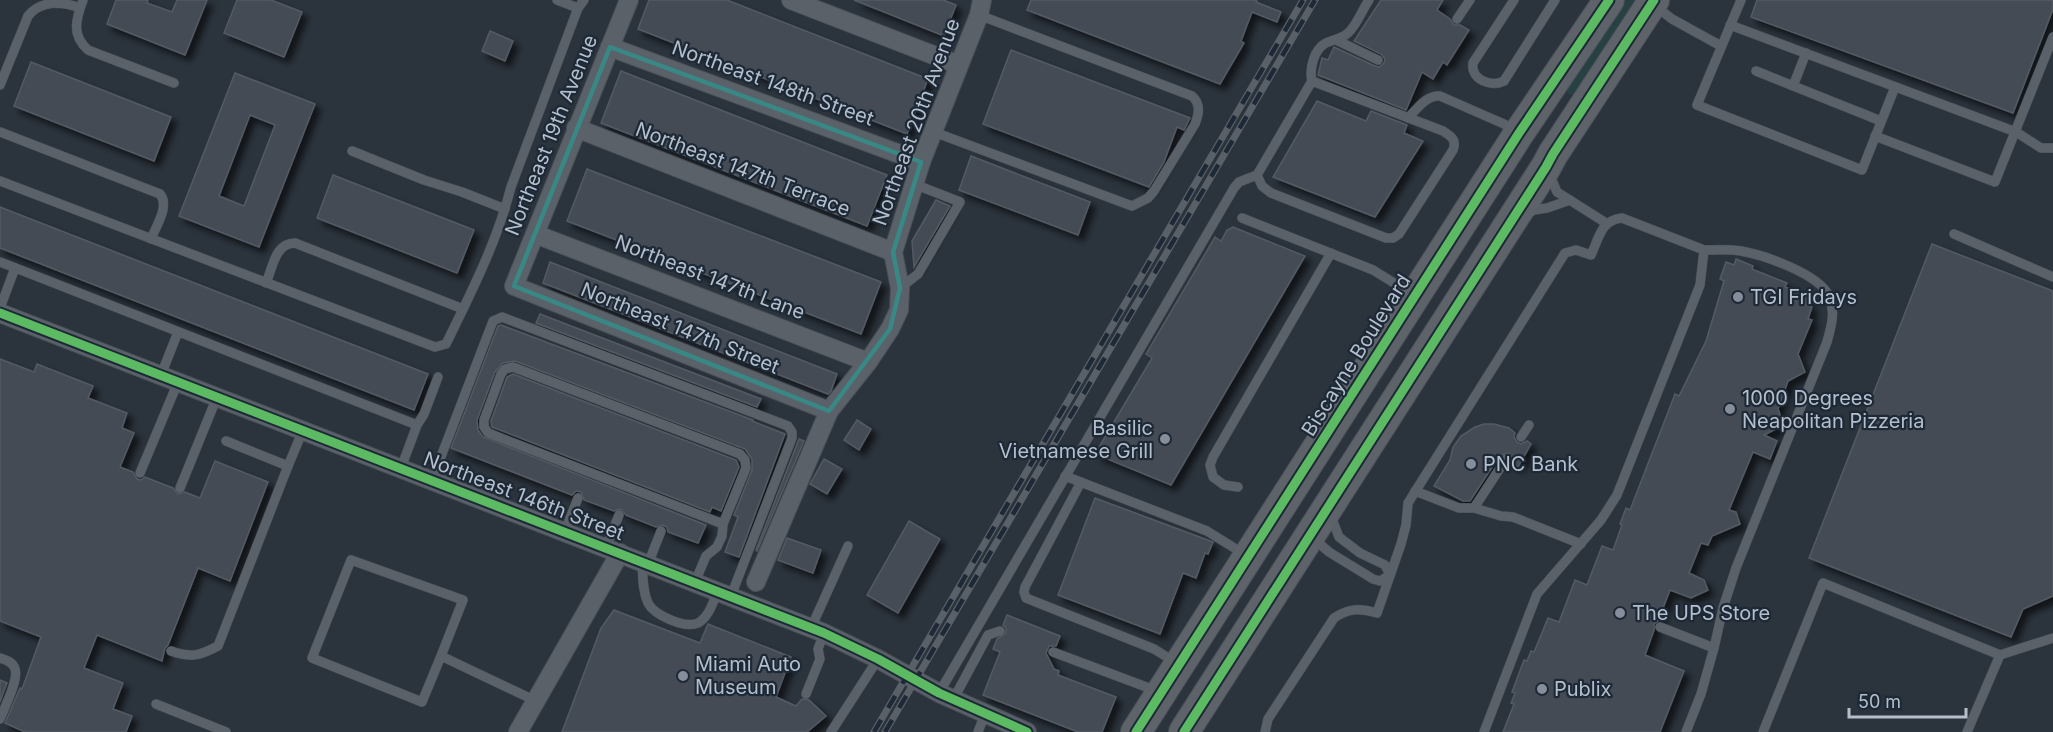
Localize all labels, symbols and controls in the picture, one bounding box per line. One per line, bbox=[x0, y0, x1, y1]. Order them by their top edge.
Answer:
street label: Northeast 20th Avenue bbox=[867, 15, 965, 229]
street label: Northeast 19th Avenue bbox=[500, 31, 602, 239]
street label: Northeast 148th Street bbox=[669, 35, 878, 131]
street label: Northeast 147th Terrace bbox=[632, 117, 854, 221]
street label: Northeast 147th Lane bbox=[612, 230, 808, 324]
street label: Biscayne Boulevard bbox=[1296, 270, 1416, 440]
street label: Northeast 147th Street bbox=[577, 277, 783, 379]
place label: TGI Fridays bbox=[1750, 285, 1857, 309]
marker: TGI Fridays bbox=[1731, 290, 1745, 304]
place label: 1000 Degrees Neapolitan Pizzeria bbox=[1742, 386, 1924, 433]
marker: 1000 Degrees Neapolitan Pizzeria bbox=[1723, 402, 1737, 416]
place label: Basilic Vietnamese Grill bbox=[999, 416, 1153, 463]
marker: Basilic Vietnamese Grill bbox=[1158, 432, 1172, 446]
street label: Northeast 146th Street bbox=[420, 447, 628, 546]
place label: PNC Bank bbox=[1483, 452, 1578, 476]
marker: PNC Bank bbox=[1464, 457, 1478, 471]
place label: The UPS Store bbox=[1632, 601, 1770, 625]
marker: The UPS Store bbox=[1613, 606, 1627, 620]
place label: Miami Auto Museum bbox=[695, 652, 801, 699]
marker: Miami Auto Museum bbox=[676, 669, 690, 683]
place label: Publix bbox=[1554, 677, 1612, 701]
scale bar bbox=[1849, 681, 1966, 719]
marker: Publix bbox=[1535, 682, 1549, 696]
text: 50 m bbox=[1858, 691, 1901, 712]

